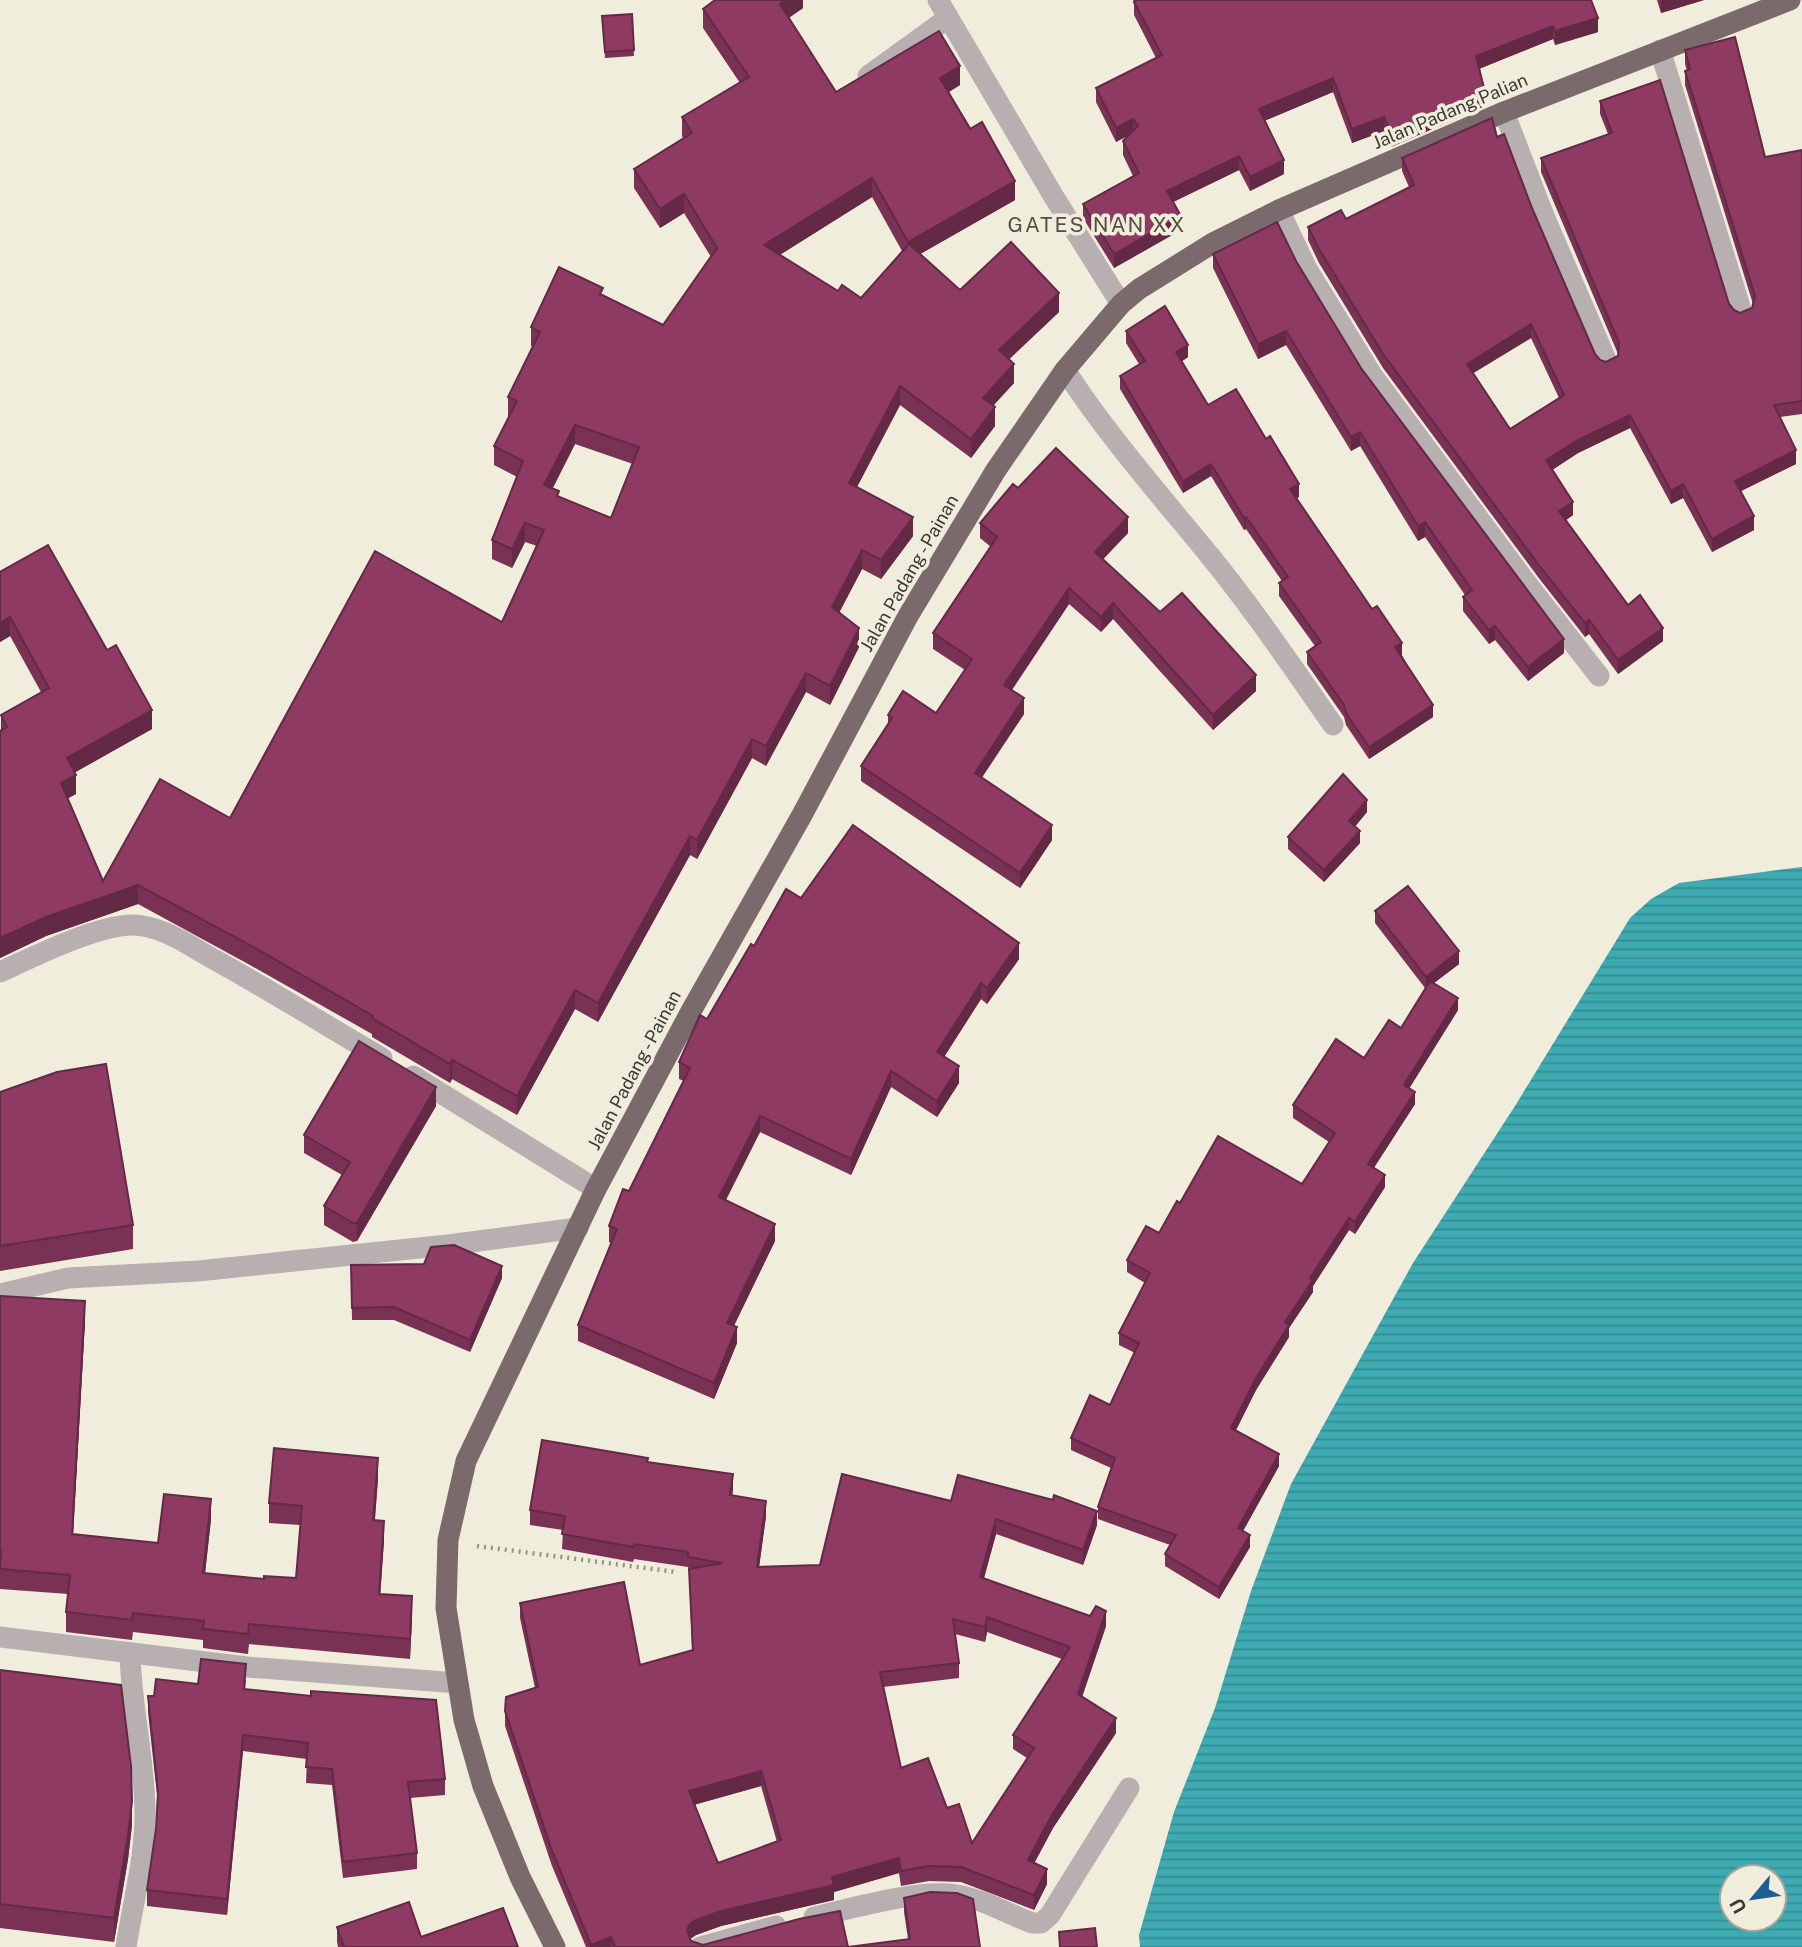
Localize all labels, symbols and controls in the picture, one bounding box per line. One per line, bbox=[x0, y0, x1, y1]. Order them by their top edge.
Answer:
street label: Jalan Padang Palian bbox=[1369, 69, 1531, 153]
district label: GATES NAN XX bbox=[1008, 212, 1186, 237]
street label: Jalan Padang - Painan bbox=[855, 491, 963, 655]
street label: Jalan Padang - Painan bbox=[583, 987, 685, 1153]
north arrow bbox=[1718, 1863, 1788, 1933]
text: U bbox=[1725, 1895, 1751, 1918]

